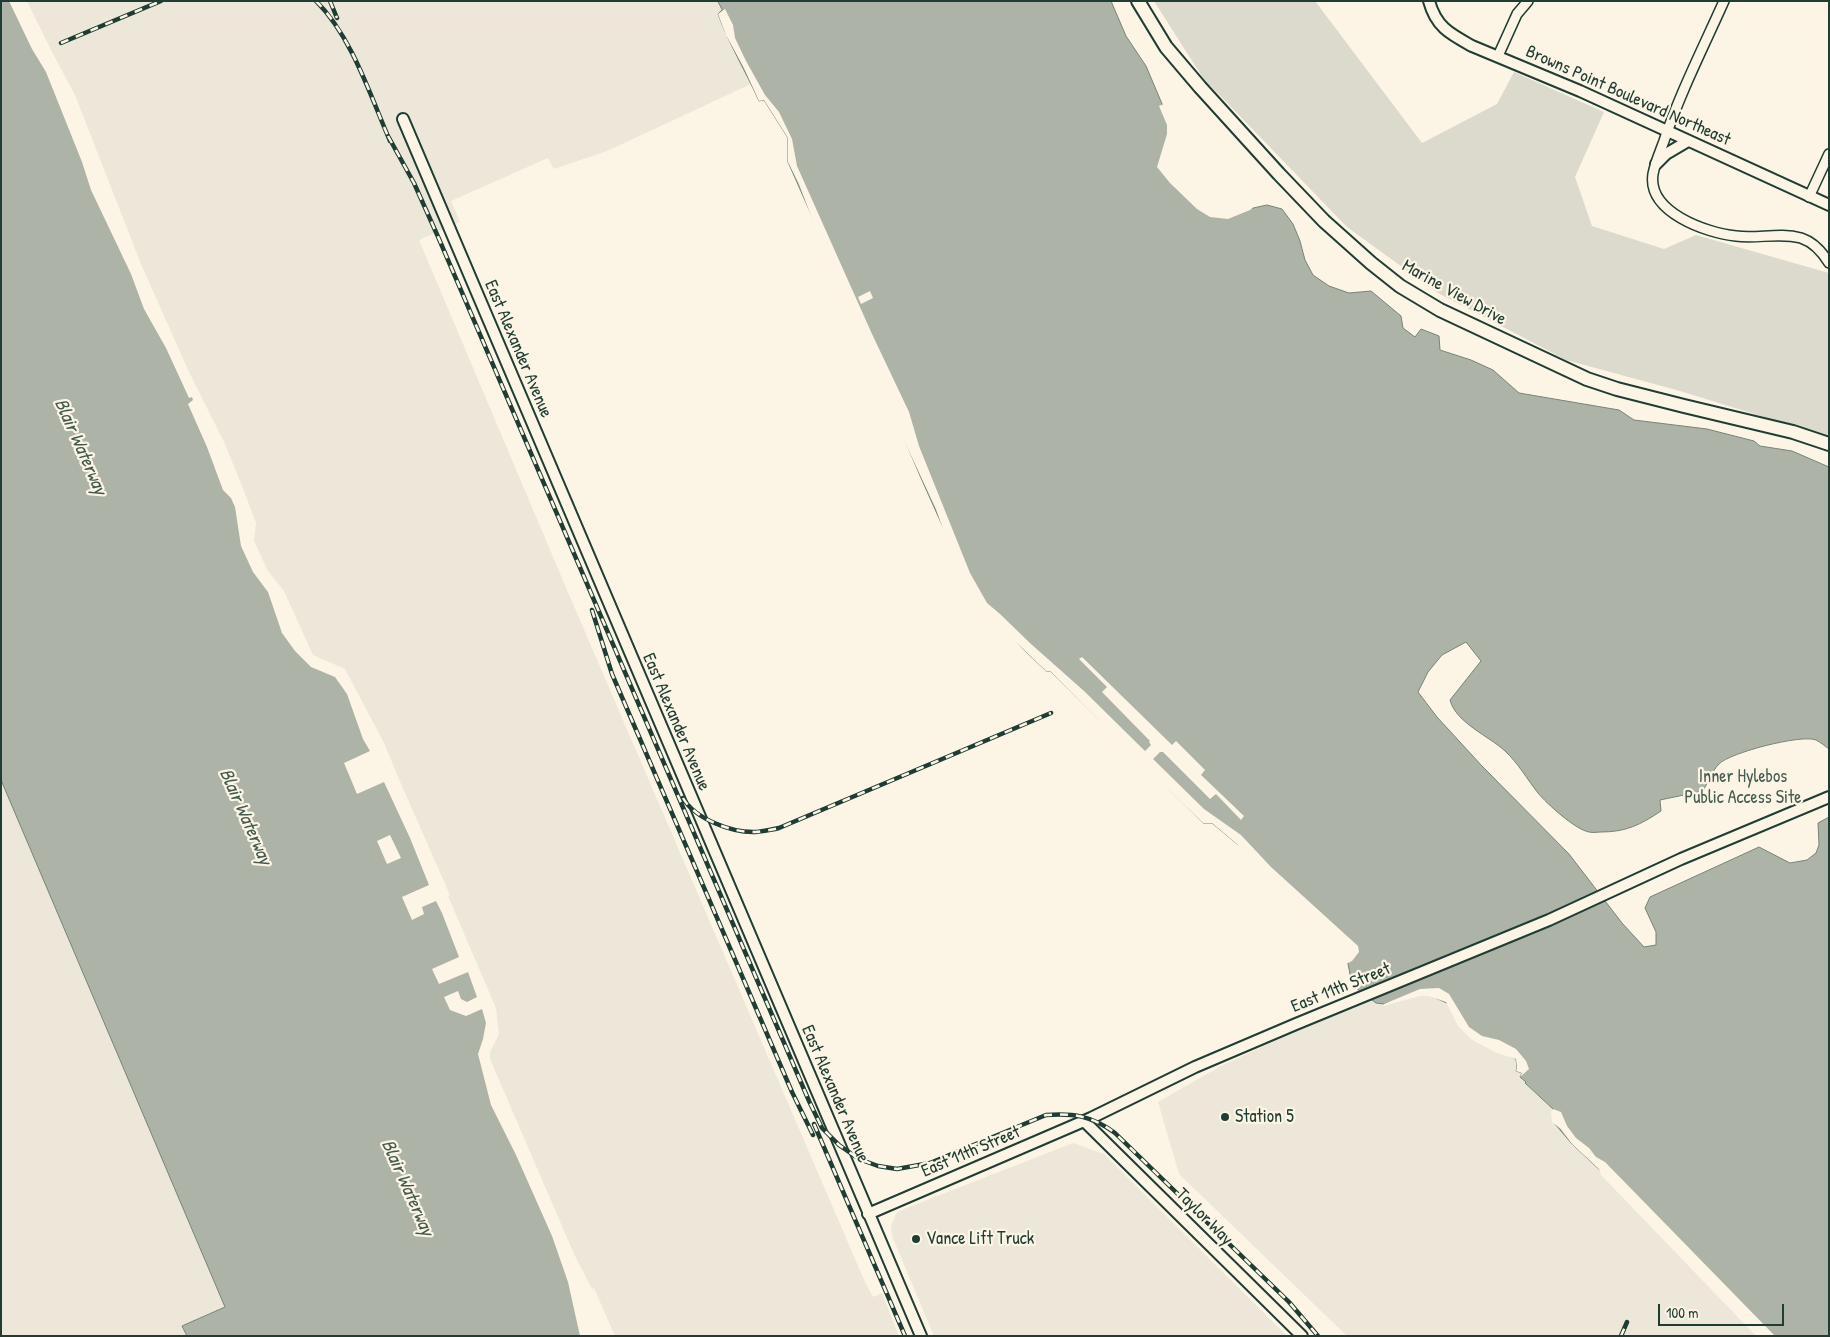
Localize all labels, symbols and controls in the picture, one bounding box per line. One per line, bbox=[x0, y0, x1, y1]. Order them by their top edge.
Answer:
street label: Browns Point Boulevard Northeast bbox=[1522, 41, 1734, 151]
street label: Marine View Drive bbox=[1398, 255, 1510, 331]
street label: East Alexander Avenue bbox=[479, 277, 557, 421]
water label: Blair Waterway bbox=[49, 395, 111, 499]
street label: East Alexander Avenue bbox=[637, 650, 715, 794]
water label: Blair Waterway bbox=[214, 765, 276, 869]
park label: Inner Hylebos Public Access Site bbox=[1685, 766, 1801, 809]
street label: East 11th Street bbox=[1288, 958, 1394, 1018]
street label: East Alexander Avenue bbox=[796, 1022, 874, 1166]
place label: Station 5 bbox=[1235, 1106, 1294, 1128]
marker: Station 5 bbox=[1219, 1111, 1231, 1123]
street label: East 11th Street bbox=[918, 1122, 1024, 1182]
water label: Blair Waterway bbox=[376, 1136, 438, 1240]
street label: Taylor Way bbox=[1171, 1184, 1237, 1250]
place label: Vance Lift Truck bbox=[926, 1228, 1034, 1250]
marker: Vance Lift Truck bbox=[910, 1233, 922, 1245]
scale bar bbox=[1660, 1294, 1786, 1326]
text: 100 m bbox=[1666, 1302, 1699, 1323]

